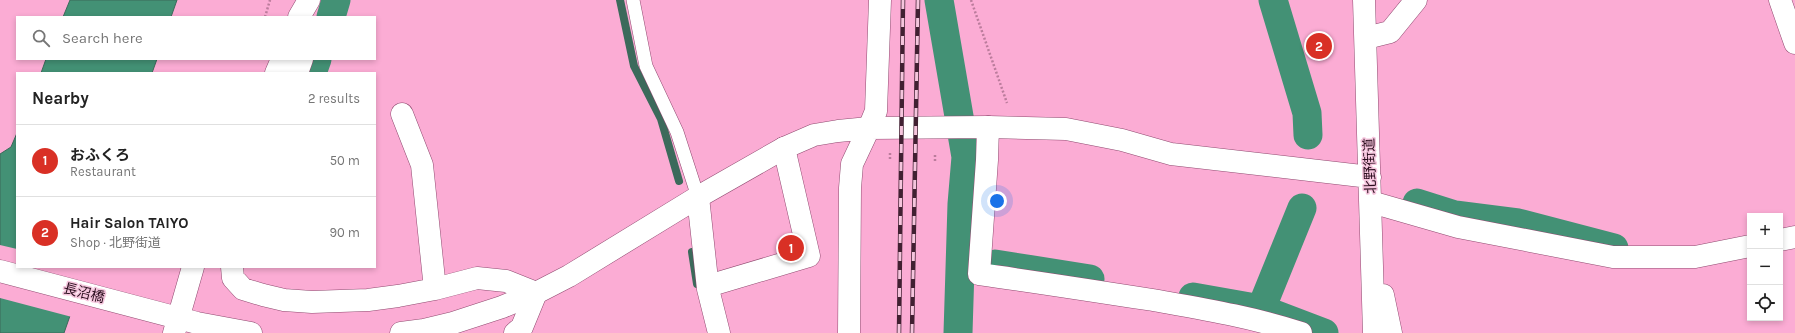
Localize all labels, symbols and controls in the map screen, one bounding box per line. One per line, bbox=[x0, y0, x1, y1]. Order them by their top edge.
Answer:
search box bbox=[16, 16, 376, 60]
icon: search bbox=[30, 27, 52, 49]
text: Search here bbox=[62, 29, 143, 47]
pin: 2 bbox=[1306, 31, 1332, 61]
text: Nearby bbox=[32, 88, 89, 108]
text: 2 results bbox=[308, 91, 360, 106]
street label: 北野街道 bbox=[1361, 138, 1379, 194]
text: おふくろ bbox=[70, 146, 130, 164]
text: 1 bbox=[43, 153, 47, 168]
text: 50 m bbox=[330, 153, 360, 168]
text: Restaurant bbox=[70, 164, 136, 179]
your location bbox=[987, 191, 1007, 211]
map controls bbox=[1747, 213, 1783, 321]
button: + bbox=[1747, 213, 1783, 249]
text: Hair Salon TAIYO bbox=[70, 214, 188, 232]
text: 2 bbox=[41, 225, 49, 240]
text: 90 m bbox=[329, 225, 360, 240]
pin: 1 bbox=[778, 233, 804, 263]
text: Shop · 北野街道 bbox=[70, 235, 161, 250]
button: − bbox=[1747, 249, 1783, 285]
street label: 長沼橋 bbox=[62, 280, 106, 306]
button: locate bbox=[1747, 285, 1783, 321]

